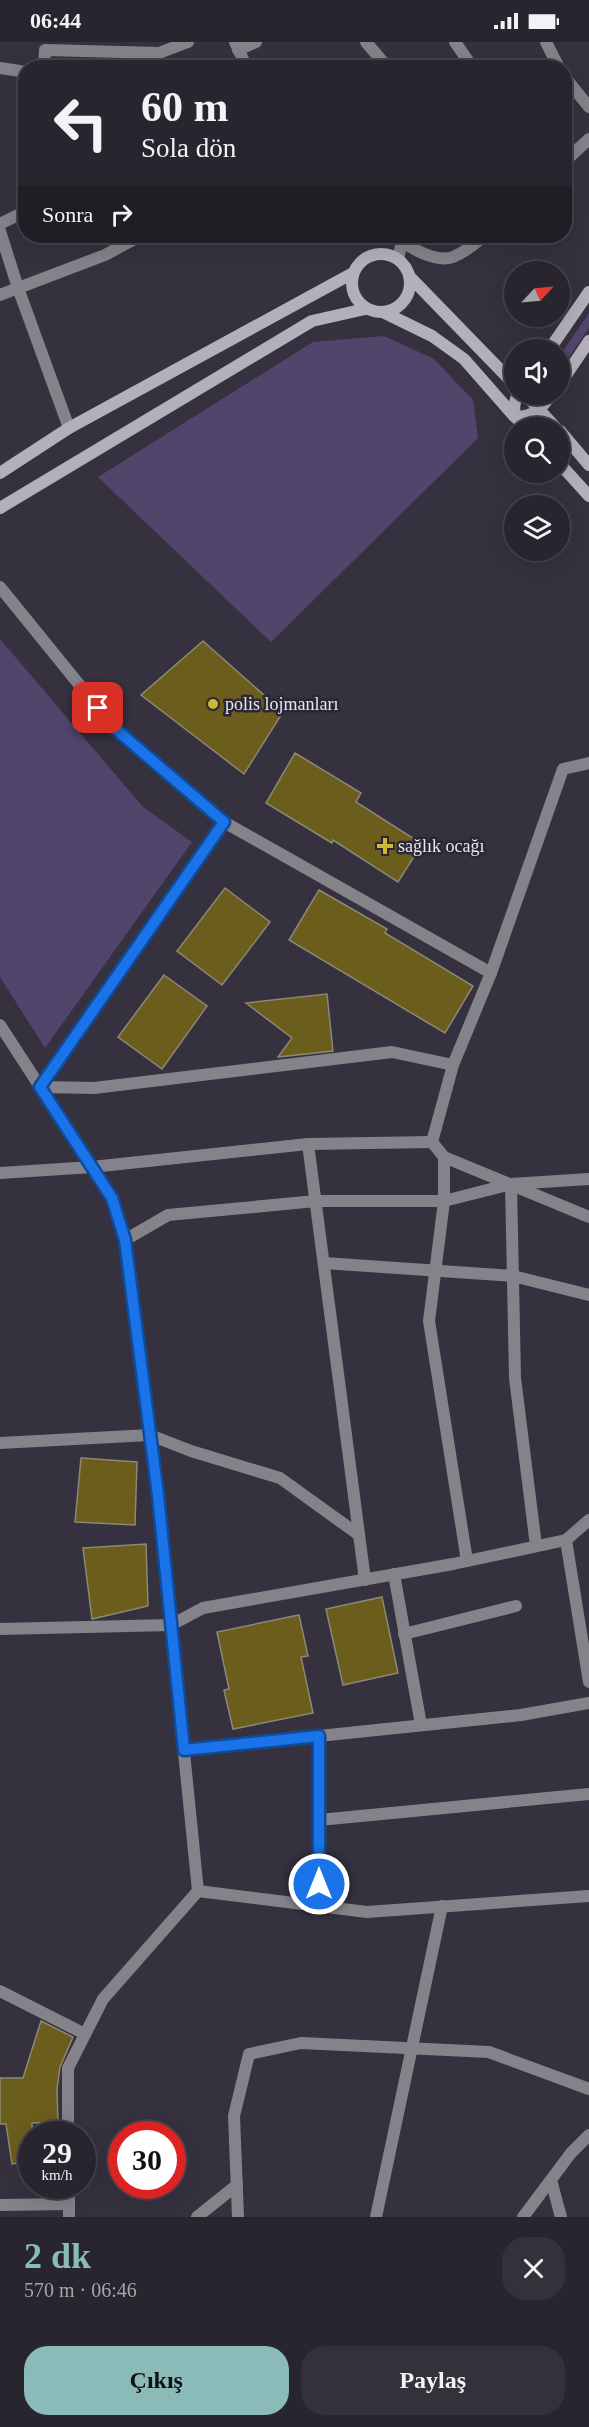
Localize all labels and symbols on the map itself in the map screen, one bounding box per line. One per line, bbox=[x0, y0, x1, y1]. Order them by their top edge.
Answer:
north arrow bbox=[504, 261, 570, 327]
pin bbox=[72, 682, 123, 733]
place label: polis lojmanları bbox=[225, 694, 338, 714]
marker: polis lojmanları bbox=[206, 697, 220, 711]
place label: sağlık ocağı bbox=[398, 836, 484, 856]
marker: sağlık ocağı bbox=[376, 837, 394, 855]
position arrow bbox=[287, 1852, 351, 1916]
speed limit sign: 30 bbox=[108, 2121, 186, 2199]

